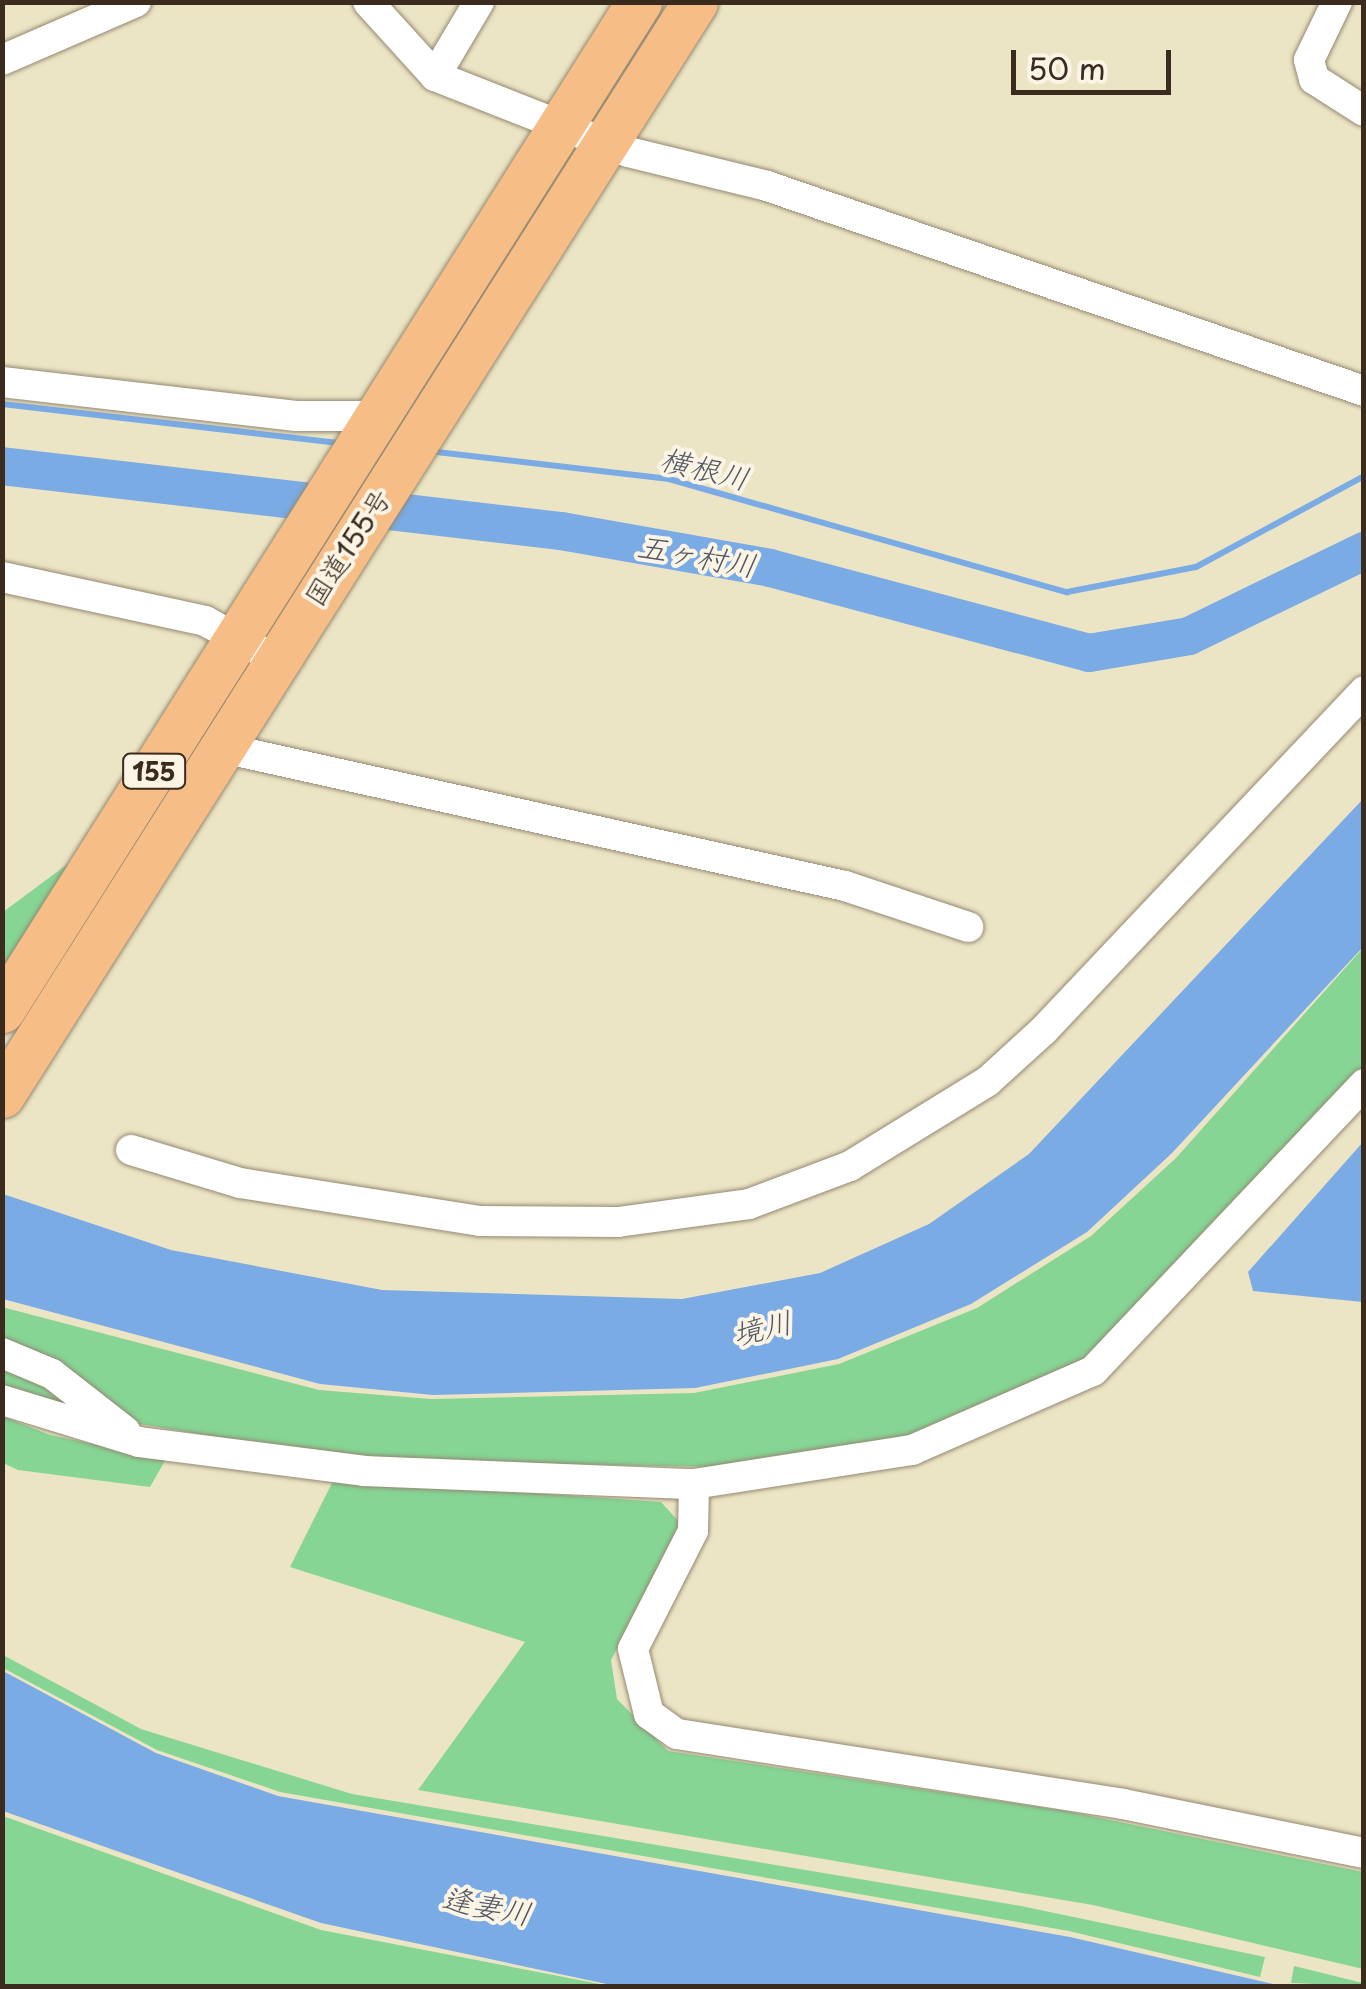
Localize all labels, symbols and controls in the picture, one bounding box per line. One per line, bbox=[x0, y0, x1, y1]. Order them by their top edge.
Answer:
scale bar bbox=[1016, 30, 1176, 92]
text: 50 m bbox=[1028, 45, 1106, 90]
water label: 横根川 bbox=[657, 440, 753, 496]
street label: 国道155号 bbox=[297, 482, 397, 612]
water label: 五ヶ村川 bbox=[635, 527, 759, 583]
road number: 155 bbox=[122, 751, 186, 791]
water label: 境川 bbox=[729, 1303, 795, 1351]
water label: 逢妻川 bbox=[439, 1879, 535, 1931]

